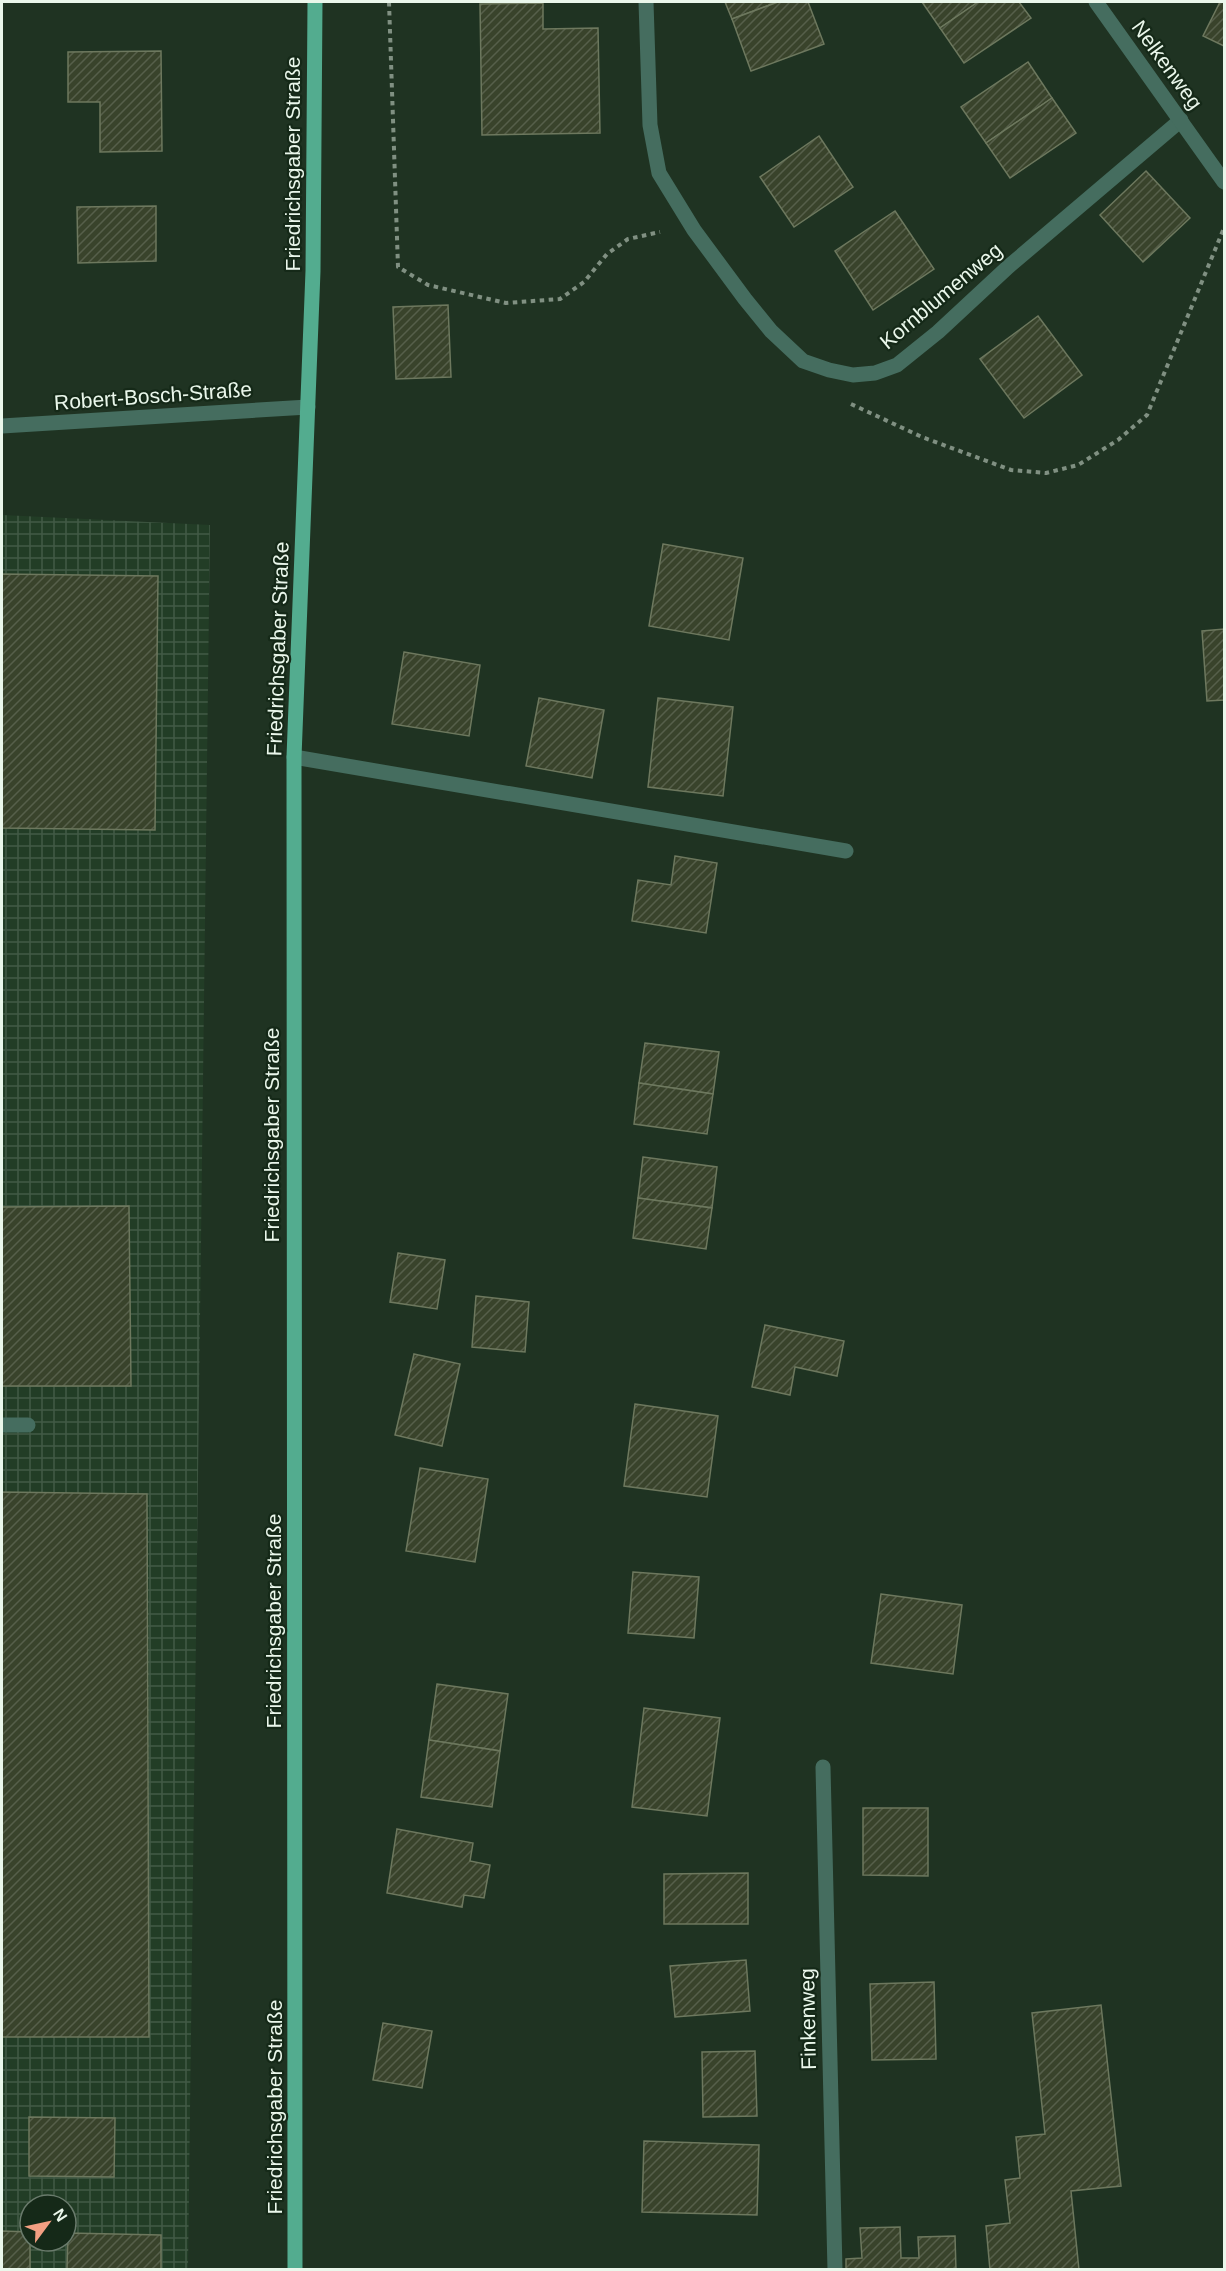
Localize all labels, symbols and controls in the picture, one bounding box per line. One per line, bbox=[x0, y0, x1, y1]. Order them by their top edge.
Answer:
street label: Nelkenweg bbox=[1128, 16, 1207, 113]
street label: Friedrichsgaber Straße bbox=[281, 57, 304, 271]
street label: Kornblumenweg bbox=[875, 238, 1006, 353]
street label: Robert-Bosch-Straße bbox=[53, 377, 253, 414]
street label: Friedrichsgaber Straße bbox=[262, 541, 293, 757]
street label: Friedrichsgaber Straße bbox=[260, 1028, 283, 1242]
street label: Friedrichsgaber Straße bbox=[262, 1514, 285, 1728]
street label: Finkenweg bbox=[795, 1968, 820, 2070]
street label: Friedrichsgaber Straße bbox=[263, 2000, 286, 2214]
north arrow bbox=[18, 2193, 78, 2253]
text: N bbox=[50, 2206, 70, 2225]

